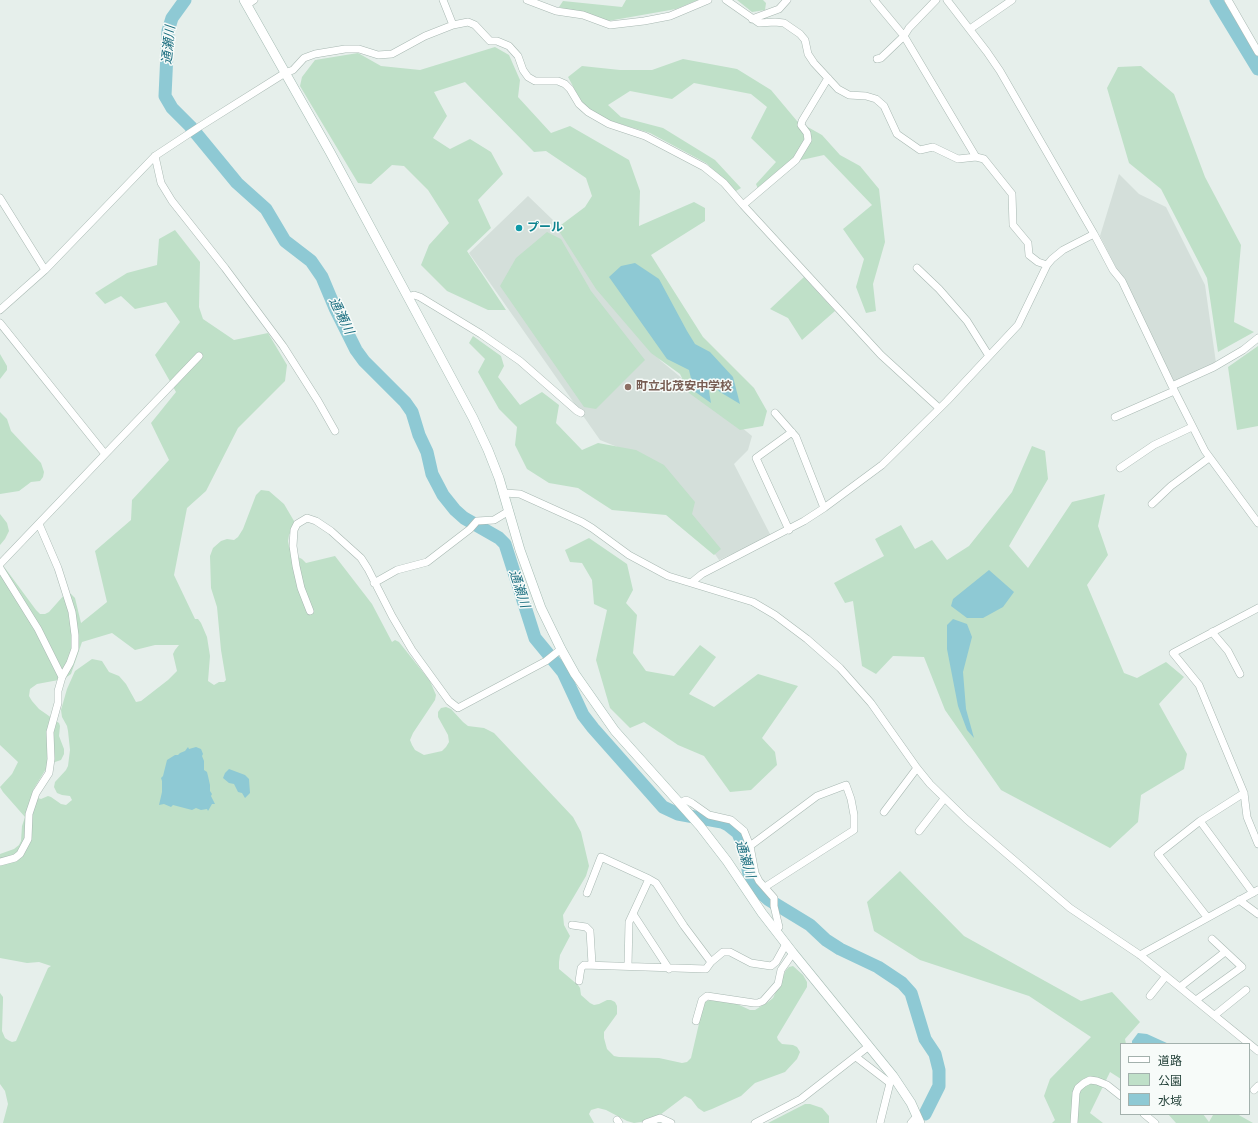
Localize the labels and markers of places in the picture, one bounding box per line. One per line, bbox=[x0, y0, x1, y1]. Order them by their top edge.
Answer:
place label: プール bbox=[527, 221, 563, 235]
marker: プール bbox=[514, 223, 524, 233]
place label: 町立北茂安中学校 bbox=[636, 380, 732, 394]
marker: 町立北茂安中学校 bbox=[623, 382, 633, 392]

